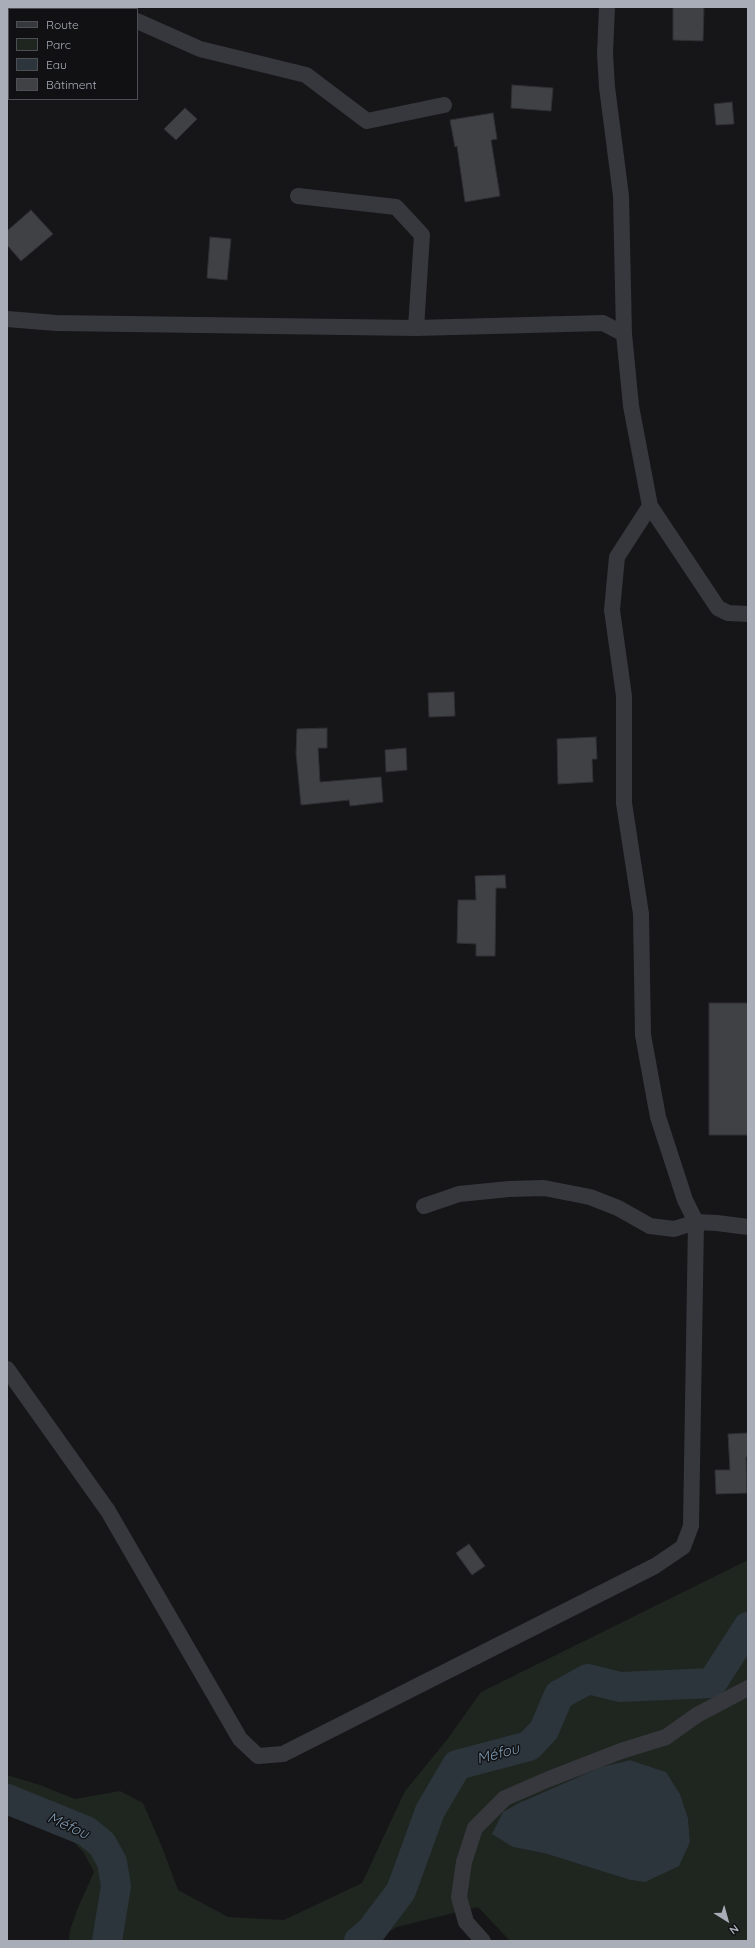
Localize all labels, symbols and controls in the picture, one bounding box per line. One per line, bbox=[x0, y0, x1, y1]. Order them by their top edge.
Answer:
legend bbox=[8, 8, 138, 100]
text: Route bbox=[46, 17, 79, 32]
text: Parc bbox=[46, 37, 71, 52]
text: Eau bbox=[46, 57, 67, 72]
text: Bâtiment bbox=[46, 77, 96, 92]
water label: Méfou bbox=[475, 1740, 521, 1768]
water label: Méfou bbox=[45, 1809, 91, 1843]
north arrow bbox=[707, 1900, 747, 1940]
text: N bbox=[727, 1922, 742, 1938]

